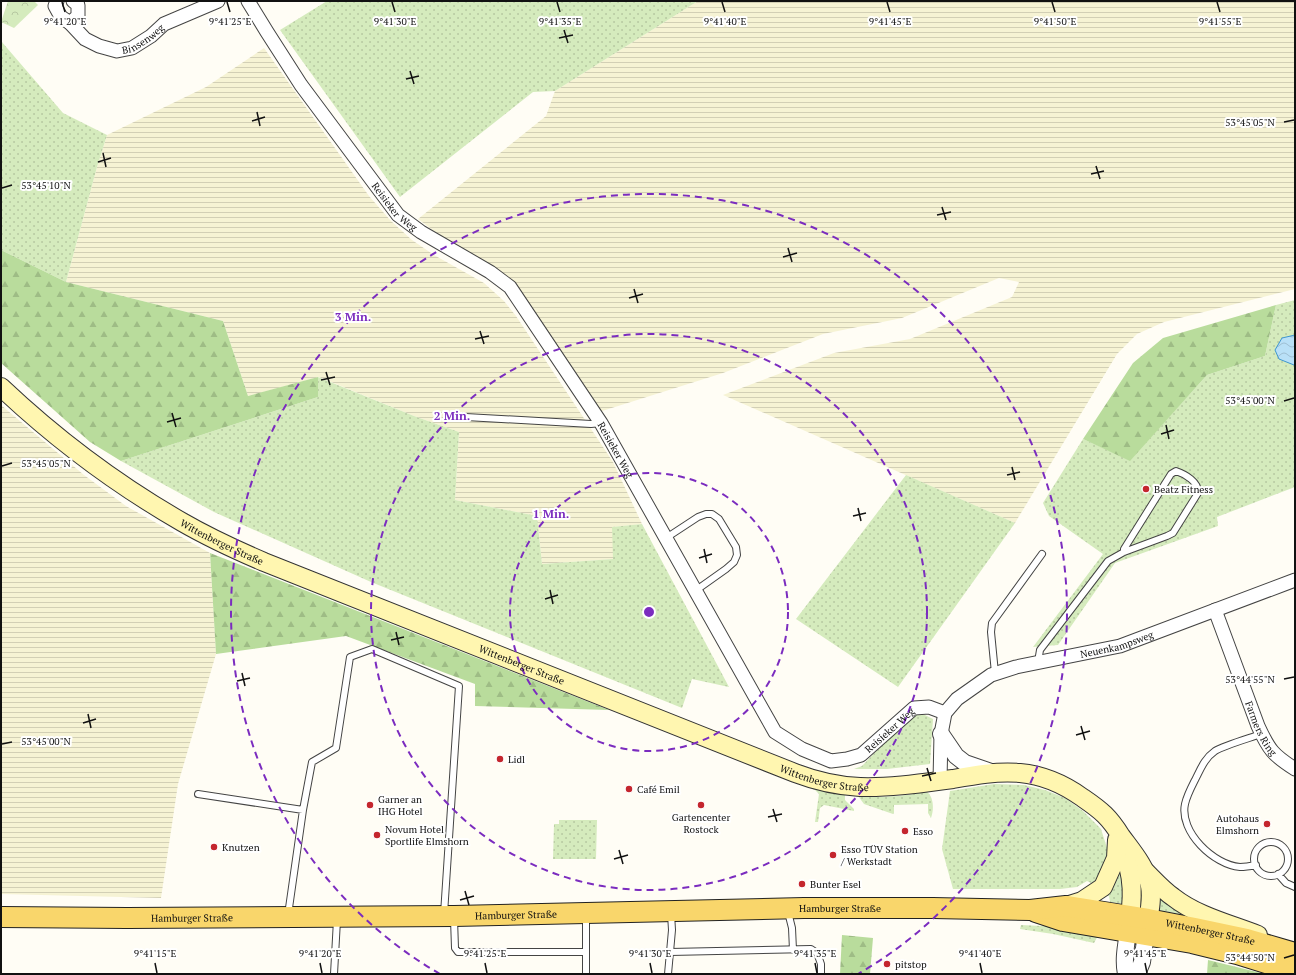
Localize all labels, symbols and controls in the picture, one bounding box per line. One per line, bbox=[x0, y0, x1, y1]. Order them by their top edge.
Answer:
text: 9°41'20"E bbox=[44, 15, 87, 28]
text: 9°41'25"E bbox=[209, 15, 252, 28]
text: 9°41'30"E bbox=[374, 15, 417, 28]
text: 9°41'35"E bbox=[539, 15, 582, 28]
text: 9°41'40"E bbox=[704, 15, 747, 28]
text: 9°41'45"E bbox=[869, 15, 912, 28]
text: 9°41'50"E bbox=[1034, 15, 1077, 28]
text: 9°41'55"E bbox=[1199, 15, 1242, 28]
street label: Binsenweg bbox=[121, 20, 167, 56]
text: 53°45'05"N bbox=[1225, 116, 1275, 129]
text: 53°45'10"N bbox=[21, 179, 71, 192]
street label: Reisieker Weg bbox=[369, 179, 421, 234]
text: 3 Min. bbox=[335, 309, 371, 324]
text: 53°45'00"N bbox=[1225, 394, 1275, 407]
text: 2 Min. bbox=[434, 408, 470, 423]
street label: Reisieker Weg bbox=[595, 419, 637, 480]
text: 53°45'05"N bbox=[21, 457, 71, 470]
place label: Beatz Fitness bbox=[1154, 483, 1213, 496]
marker: Beatz Fitness bbox=[1141, 484, 1151, 494]
text: 1 Min. bbox=[533, 506, 569, 521]
street label: Wittenberger Straße bbox=[178, 516, 266, 568]
centre of rings bbox=[642, 605, 656, 619]
street label: Neuenkampsweg bbox=[1079, 627, 1156, 660]
street label: Wittenberger Straße bbox=[477, 642, 567, 687]
text: 53°44'55"N bbox=[1225, 673, 1275, 686]
street label: Farmers Ring bbox=[1243, 699, 1280, 759]
street label: Reisieker Weg bbox=[862, 704, 917, 755]
text: 53°45'00"N bbox=[21, 735, 71, 748]
place label: Lidl bbox=[508, 753, 525, 766]
marker: Lidl bbox=[495, 754, 505, 764]
street label: Wittenberger Straße bbox=[778, 761, 869, 794]
place label: Café Emil bbox=[637, 783, 680, 796]
marker: Café Emil bbox=[624, 784, 634, 794]
place label: Garner an IHG Hotel bbox=[378, 793, 423, 818]
marker: Garner an IHG Hotel bbox=[365, 800, 375, 810]
marker: Gartencenter Rostock bbox=[696, 800, 706, 810]
place label: Gartencenter Rostock bbox=[672, 811, 730, 836]
place label: Autohaus Elmshorn bbox=[1216, 812, 1259, 837]
marker: Autohaus Elmshorn bbox=[1262, 819, 1272, 829]
place label: Novum Hotel Sportlife Elmshorn bbox=[385, 823, 469, 848]
place label: Esso bbox=[913, 825, 933, 838]
marker: Esso bbox=[900, 826, 910, 836]
marker: Novum Hotel Sportlife Elmshorn bbox=[372, 830, 382, 840]
place label: Knutzen bbox=[222, 841, 260, 854]
marker: Knutzen bbox=[209, 842, 219, 852]
place label: Esso TÜV Station / Werkstadt bbox=[840, 843, 918, 868]
marker: Esso TÜV Station / Werkstadt bbox=[828, 850, 838, 860]
place label: Bunter Esel bbox=[810, 878, 861, 891]
marker: Bunter Esel bbox=[797, 879, 807, 889]
street label: Hamburger Straße bbox=[799, 901, 881, 915]
street label: Hamburger Straße bbox=[475, 907, 557, 922]
street label: Hamburger Straße bbox=[151, 911, 233, 924]
street label: Wittenberger Straße bbox=[1165, 916, 1257, 948]
text: 9°41'15"E bbox=[134, 947, 177, 960]
text: 9°41'20"E bbox=[299, 947, 342, 960]
text: 9°41'25"E bbox=[464, 947, 507, 960]
text: 9°41'30"E bbox=[629, 947, 672, 960]
text: 9°41'35"E bbox=[794, 947, 837, 960]
text: 9°41'40"E bbox=[959, 947, 1002, 960]
text: 9°41'45"E bbox=[1124, 947, 1167, 960]
text: 53°44'50"N bbox=[1225, 951, 1275, 964]
place label: pitstop bbox=[895, 958, 927, 971]
marker: pitstop bbox=[882, 959, 892, 969]

